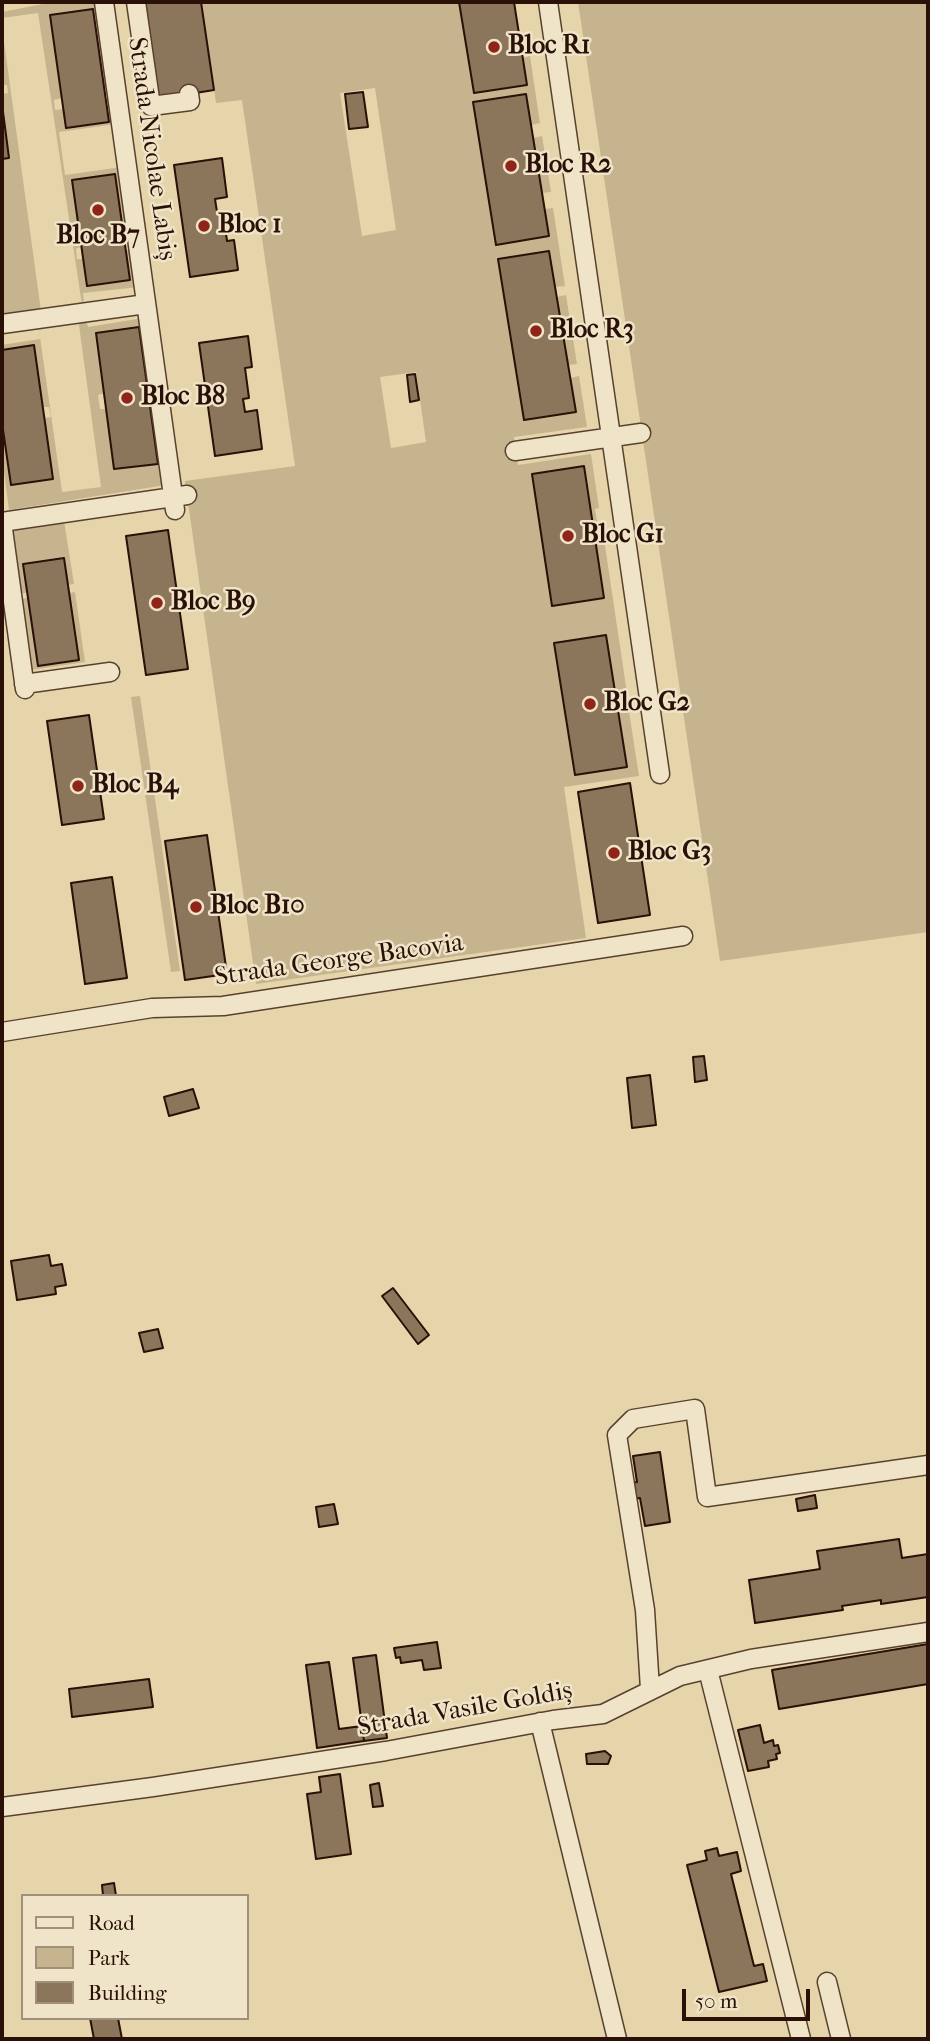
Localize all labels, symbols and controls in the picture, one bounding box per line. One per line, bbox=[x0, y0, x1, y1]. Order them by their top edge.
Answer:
place label: Bloc R1 bbox=[508, 31, 590, 63]
street label: Strada Nicolae Labiș bbox=[120, 35, 182, 263]
marker: Bloc R1 bbox=[486, 39, 502, 55]
place label: Bloc R2 bbox=[525, 150, 611, 182]
marker: Bloc R2 bbox=[503, 158, 519, 174]
marker: Bloc B7 bbox=[90, 202, 106, 218]
place label: Bloc 1 bbox=[218, 210, 281, 242]
marker: Bloc 1 bbox=[196, 218, 212, 234]
place label: Bloc B7 bbox=[56, 221, 140, 253]
place label: Bloc R3 bbox=[550, 315, 634, 347]
marker: Bloc R3 bbox=[528, 323, 544, 339]
place label: Bloc B8 bbox=[141, 382, 225, 414]
marker: Bloc B8 bbox=[119, 390, 135, 406]
place label: Bloc G1 bbox=[582, 520, 664, 552]
marker: Bloc G1 bbox=[560, 528, 576, 544]
place label: Bloc B9 bbox=[171, 587, 256, 619]
marker: Bloc B9 bbox=[149, 595, 165, 611]
place label: Bloc G2 bbox=[604, 688, 690, 720]
marker: Bloc G2 bbox=[582, 696, 598, 712]
place label: Bloc B4 bbox=[92, 770, 178, 802]
marker: Bloc B4 bbox=[70, 778, 86, 794]
place label: Bloc G3 bbox=[628, 837, 711, 869]
marker: Bloc G3 bbox=[606, 845, 622, 861]
place label: Bloc B10 bbox=[210, 891, 305, 923]
marker: Bloc B10 bbox=[188, 899, 204, 915]
street label: Strada George Bacovia bbox=[213, 928, 465, 994]
street label: Strada Vasile Goldiș bbox=[355, 1676, 575, 1744]
legend bbox=[21, 1894, 248, 2020]
text: Road bbox=[88, 1911, 135, 1935]
text: Park bbox=[88, 1946, 130, 1970]
scale bar bbox=[685, 1974, 813, 2018]
text: Building bbox=[88, 1981, 166, 2005]
text: 50 m bbox=[695, 1989, 738, 2013]

